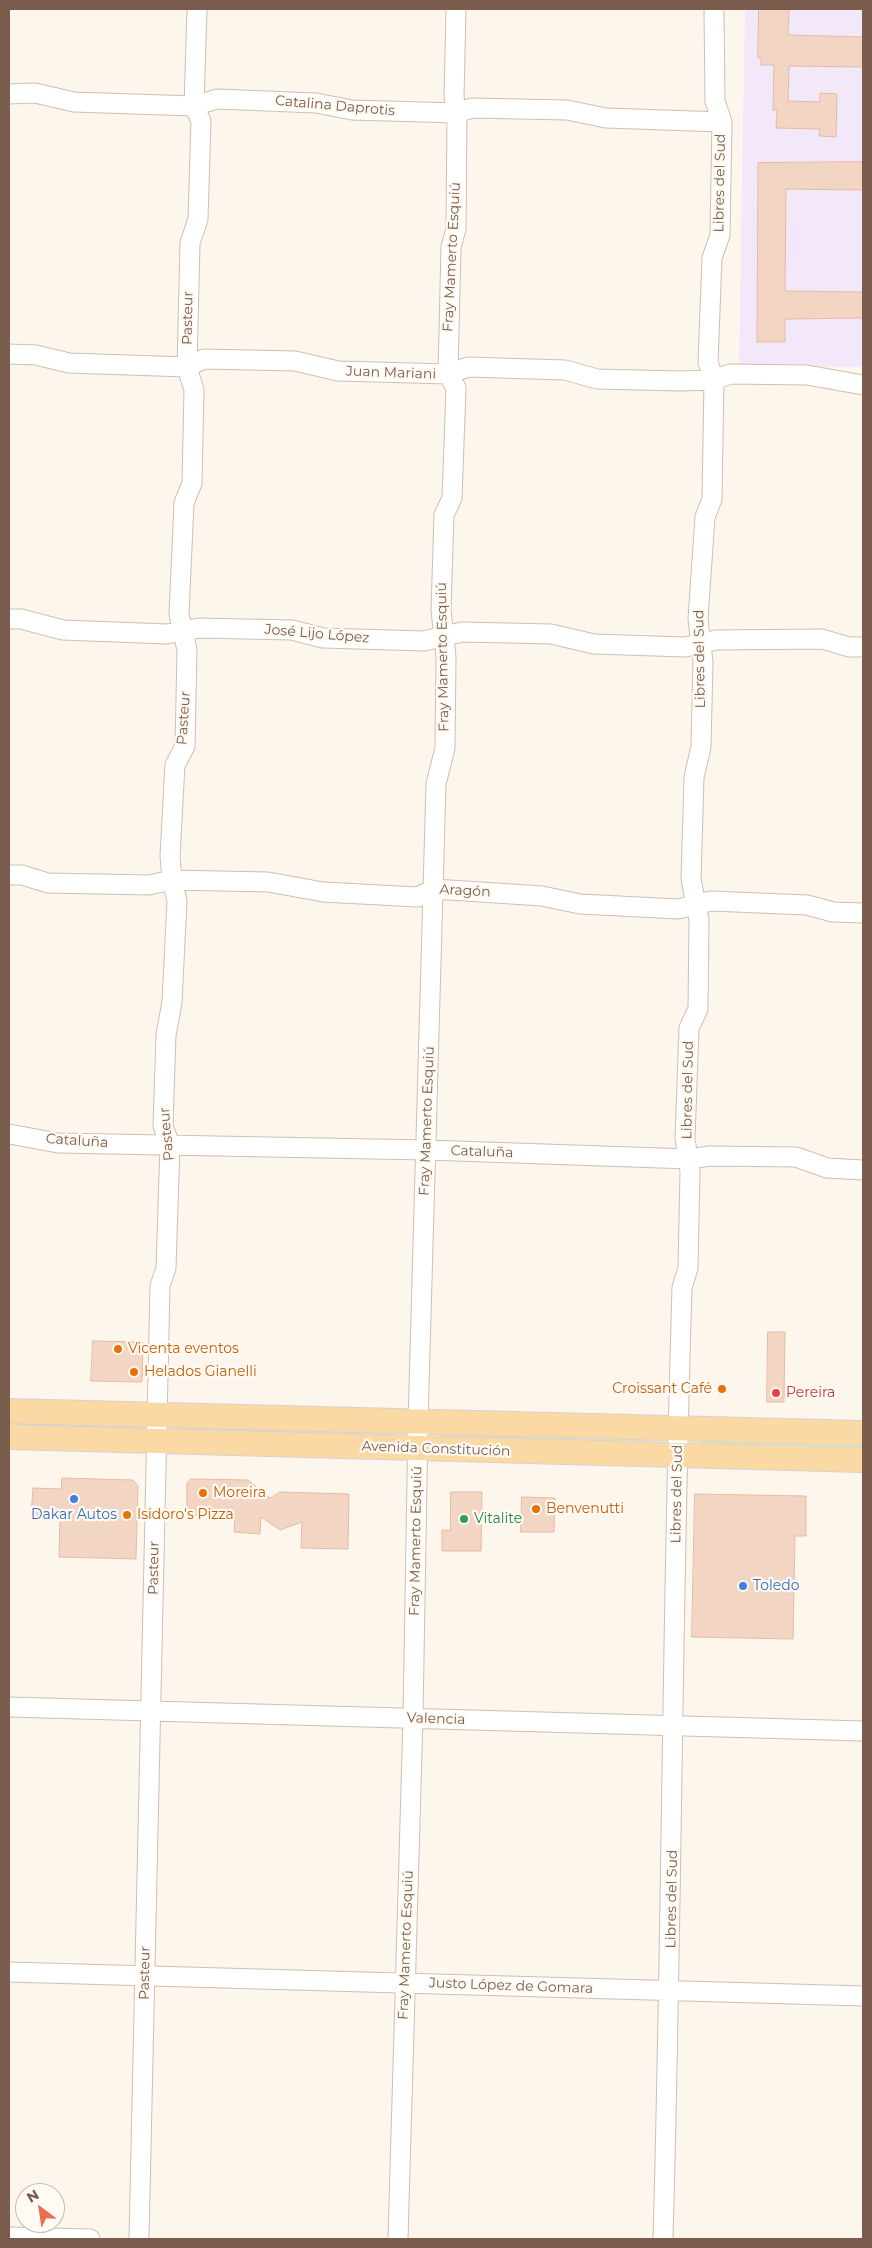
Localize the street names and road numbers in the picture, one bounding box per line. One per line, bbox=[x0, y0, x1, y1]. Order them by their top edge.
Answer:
street label: Catalina Daprotis bbox=[274, 92, 396, 120]
street label: Libres del Sud bbox=[711, 133, 729, 233]
street label: Fray Mamerto Esquiú bbox=[440, 182, 464, 332]
street label: Pasteur bbox=[179, 291, 197, 345]
street label: Juan Mariani bbox=[346, 363, 436, 383]
street label: Fray Mamerto Esquiú bbox=[433, 582, 453, 732]
street label: Libres del Sud bbox=[691, 609, 709, 709]
street label: José Lijo López bbox=[264, 621, 370, 647]
street label: Pasteur bbox=[174, 691, 194, 745]
street label: Aragón bbox=[439, 881, 491, 901]
street label: Libres del Sud bbox=[679, 1040, 697, 1140]
street label: Fray Mamerto Esquiú bbox=[416, 1046, 438, 1196]
street label: Pasteur bbox=[156, 1106, 178, 1162]
street label: Cataluña bbox=[45, 1130, 109, 1152]
street label: Cataluña bbox=[450, 1143, 514, 1161]
street label: Avenida Constitución bbox=[361, 1438, 511, 1460]
street label: Libres del Sud bbox=[668, 1444, 686, 1544]
street label: Fray Mamerto Esquiú bbox=[406, 1466, 426, 1616]
street label: Pasteur bbox=[145, 1541, 163, 1595]
street label: Valencia bbox=[406, 1710, 466, 1728]
street label: Libres del Sud bbox=[663, 1849, 681, 1949]
street label: Fray Mamerto Esquiú bbox=[395, 1870, 417, 2020]
street label: Pasteur bbox=[136, 1946, 154, 2000]
street label: Justo López de Gomara bbox=[429, 1975, 593, 1997]

